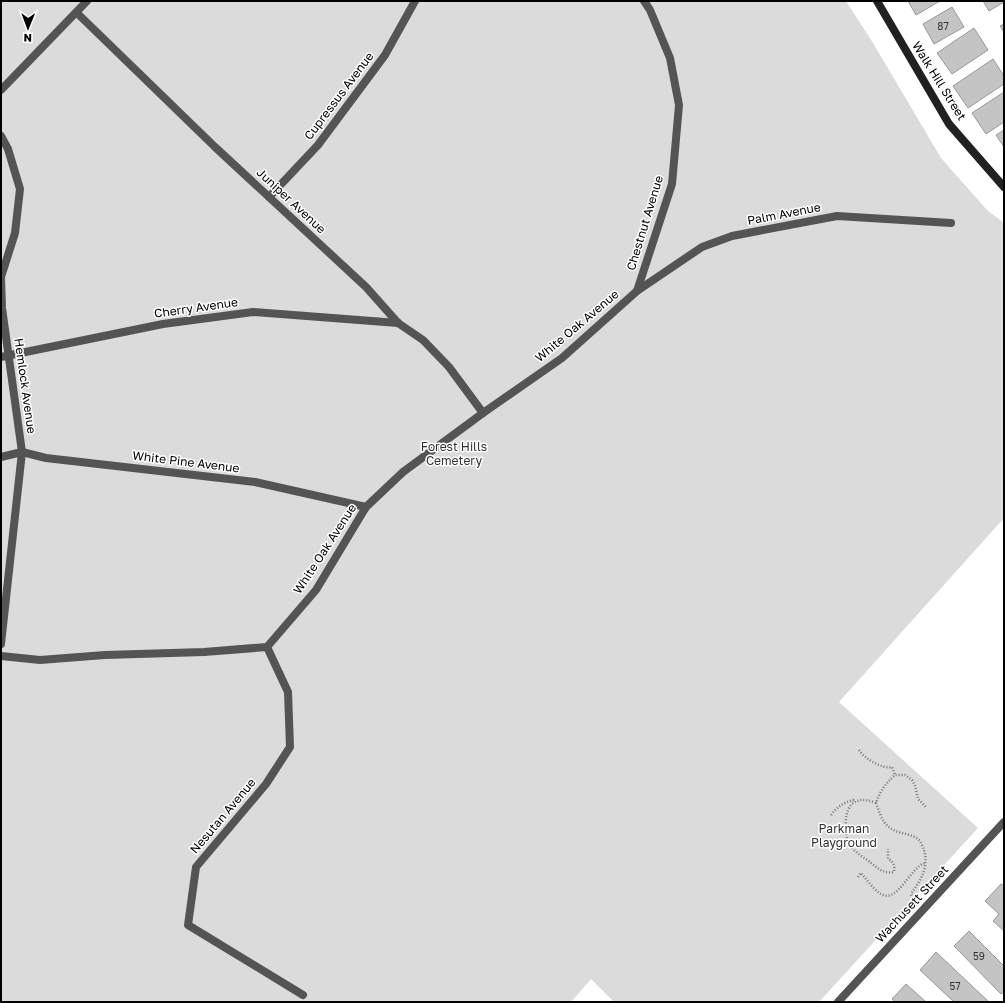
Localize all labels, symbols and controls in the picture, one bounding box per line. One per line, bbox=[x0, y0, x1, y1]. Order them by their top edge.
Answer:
north arrow bbox=[8, 8, 48, 48]
house number: 87 bbox=[937, 20, 949, 32]
text: N bbox=[24, 32, 32, 45]
street label: Walk Hill Street bbox=[909, 39, 970, 123]
street label: Cupressus Avenue bbox=[301, 49, 377, 143]
street label: Juniper Avenue bbox=[254, 165, 329, 236]
street label: Chestnut Avenue bbox=[623, 174, 666, 272]
street label: Palm Avenue bbox=[746, 199, 822, 228]
street label: White Oak Avenue bbox=[532, 286, 622, 365]
street label: Cherry Avenue bbox=[153, 294, 239, 321]
street label: Hemlock Avenue bbox=[11, 337, 40, 435]
park label: Forest Hills Cemetery bbox=[421, 439, 487, 468]
street label: White Pine Avenue bbox=[132, 447, 240, 476]
street label: White Oak Avenue bbox=[290, 501, 359, 597]
street label: Nesutan Avenue bbox=[187, 775, 259, 857]
park label: Parkman Playground bbox=[811, 821, 877, 850]
street label: Wachusett Street bbox=[872, 862, 951, 945]
house number: 59 bbox=[973, 950, 985, 962]
house number: 57 bbox=[949, 980, 961, 992]

